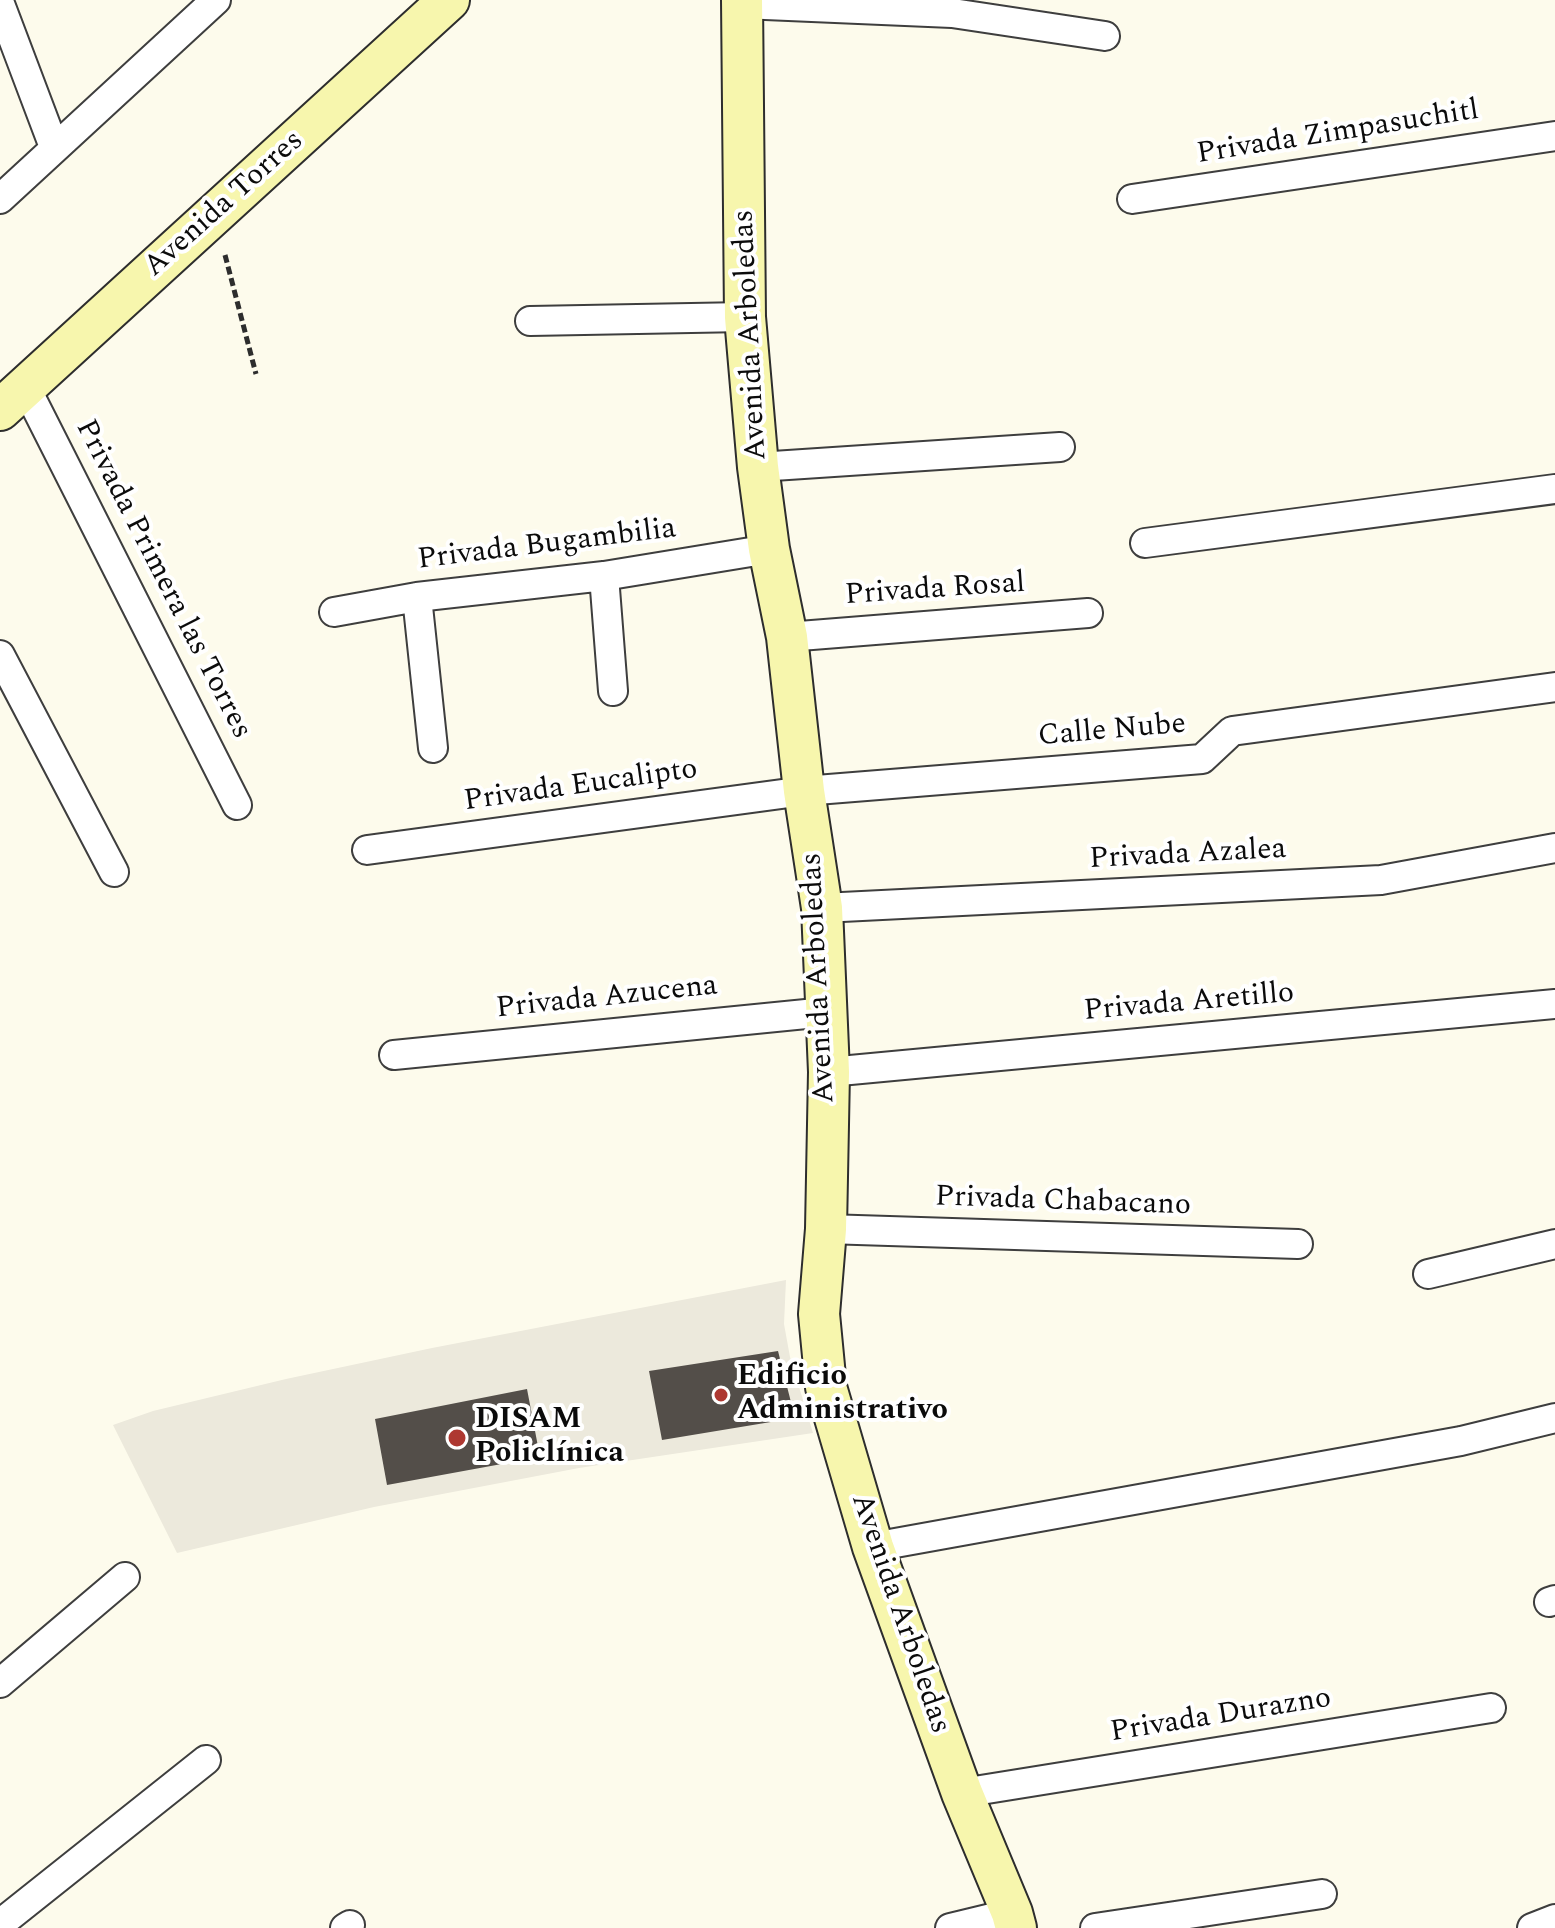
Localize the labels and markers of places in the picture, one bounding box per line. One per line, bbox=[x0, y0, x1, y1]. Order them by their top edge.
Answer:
place label: Edificio Administrativo bbox=[737, 1360, 948, 1430]
marker: Edificio Administrativo bbox=[712, 1386, 730, 1404]
place label: DISAM Policlínica bbox=[475, 1403, 624, 1474]
marker: DISAM Policlínica bbox=[446, 1427, 468, 1449]

